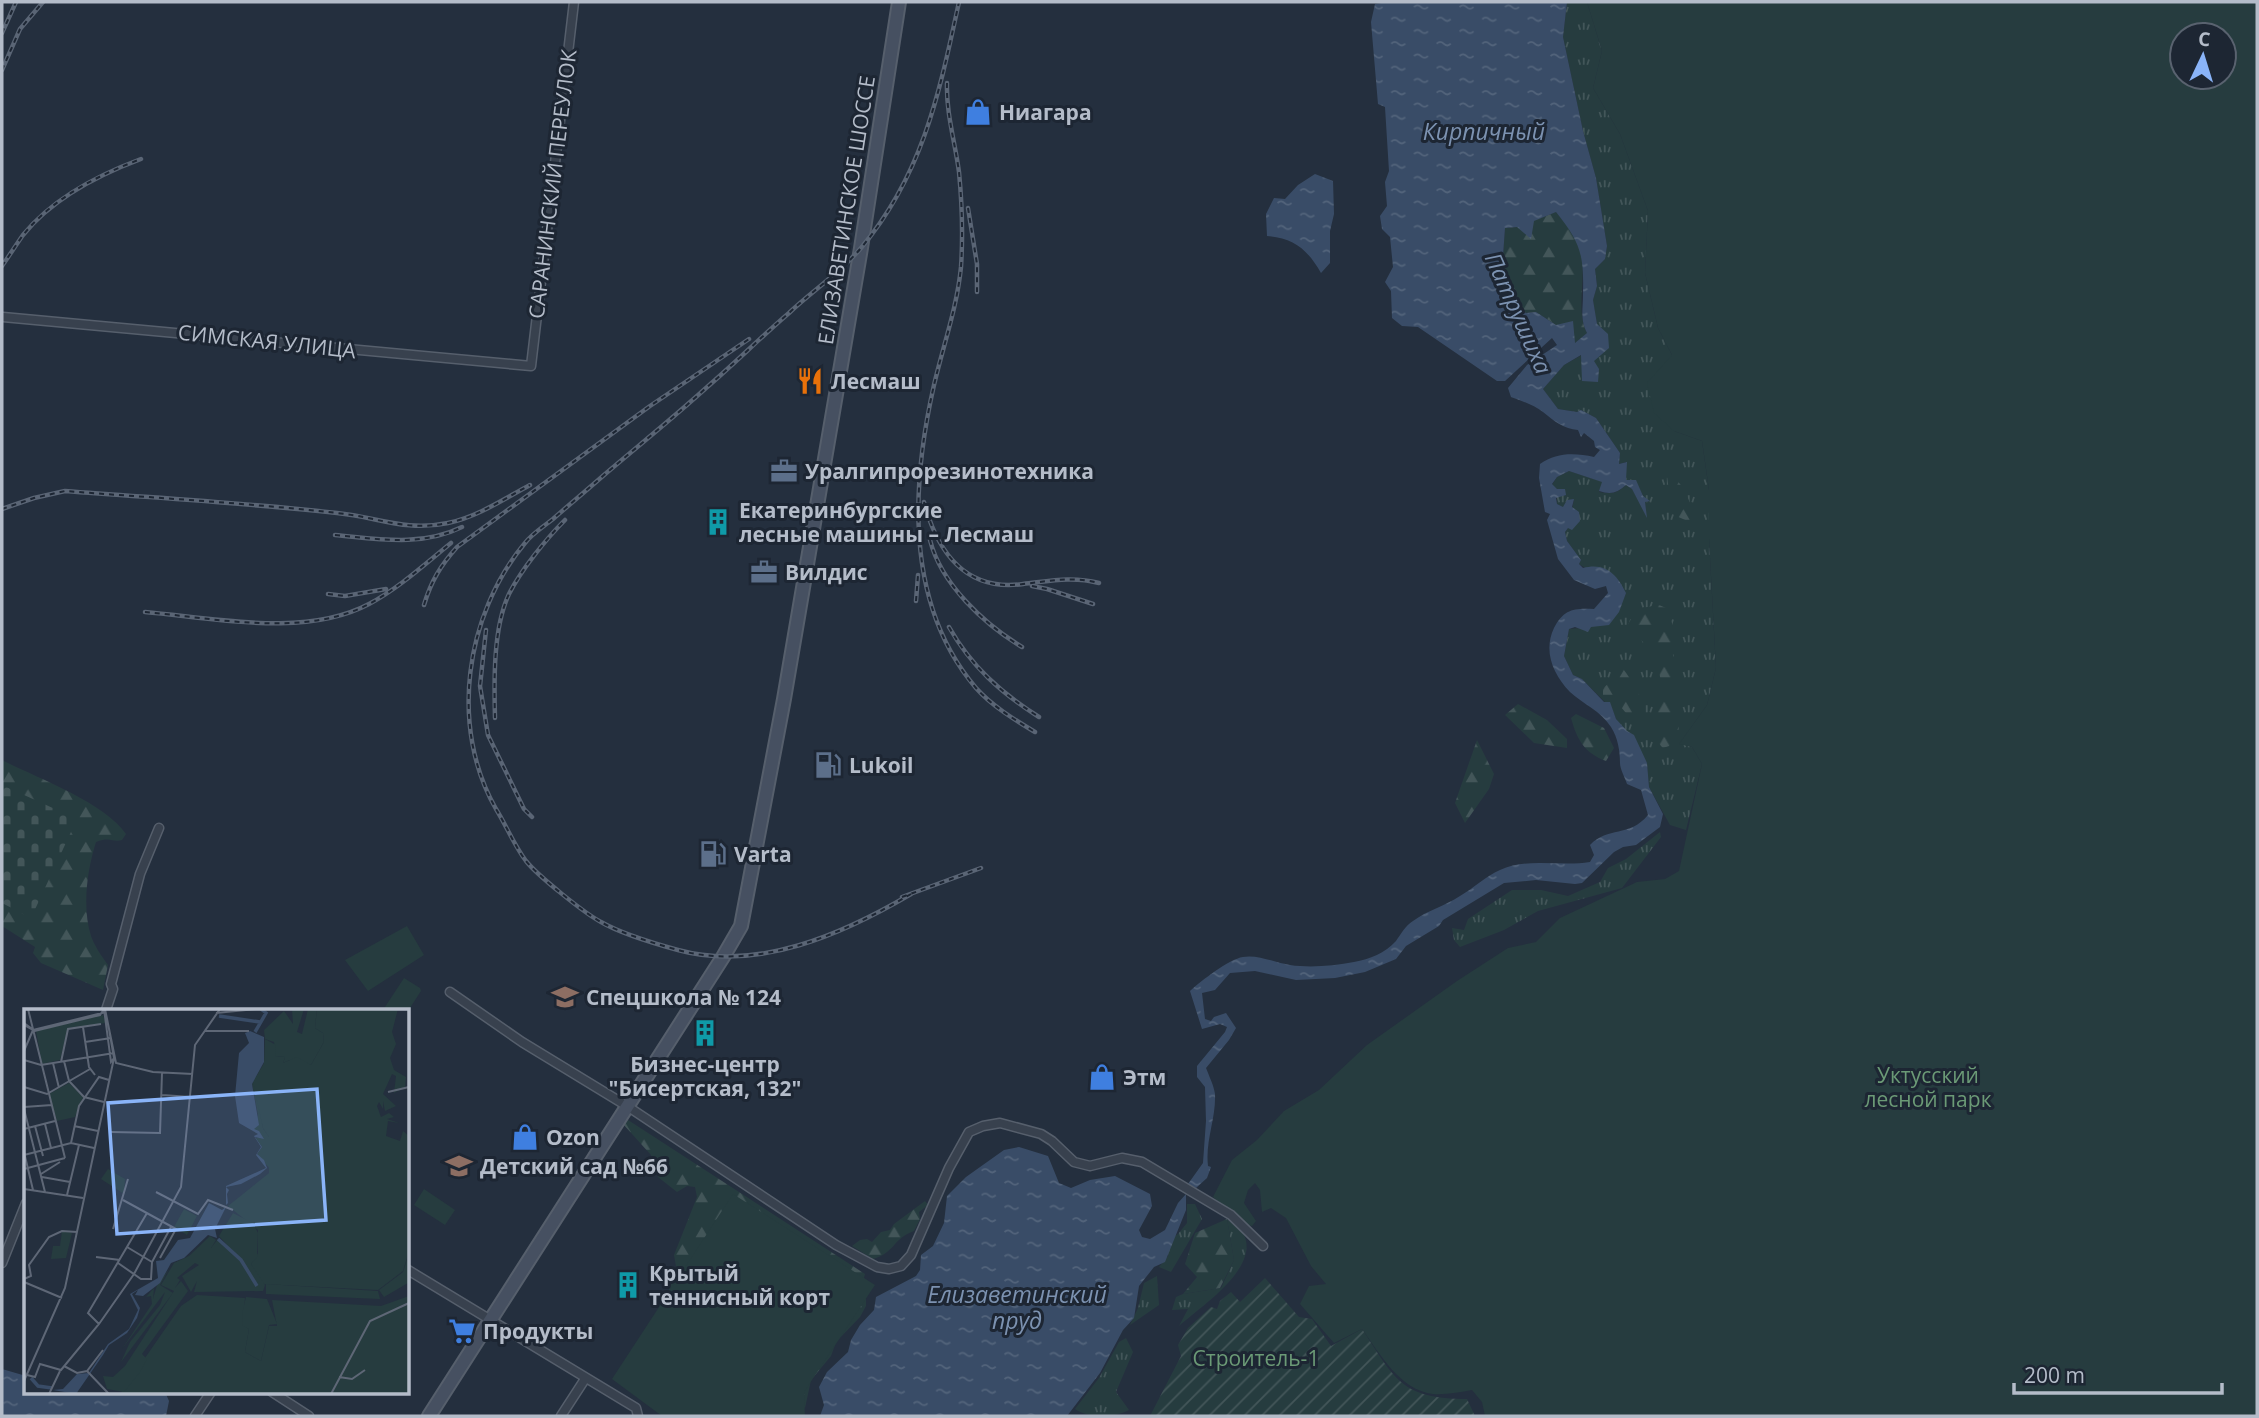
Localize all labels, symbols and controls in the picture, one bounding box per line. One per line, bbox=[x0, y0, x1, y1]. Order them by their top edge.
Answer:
north arrow bbox=[2168, 21, 2238, 91]
text: С bbox=[2197, 26, 2211, 52]
street label: САРАНИНСКИЙ ПЕРЕУЛОК bbox=[522, 48, 582, 320]
street label: ЕЛИЗАВЕТИНСКОЕ ШОССЕ bbox=[811, 74, 881, 346]
shop icon: Ниагара bbox=[963, 97, 993, 127]
place label: Ниагара bbox=[999, 98, 1092, 126]
water label: Кирпичный bbox=[1423, 115, 1545, 147]
water label: Патрушиха bbox=[1478, 247, 1560, 379]
street label: СИМСКАЯ УЛИЦА bbox=[177, 318, 358, 364]
restaurant icon: Лесмаш bbox=[795, 366, 825, 396]
place label: Лесмаш bbox=[831, 367, 921, 395]
office icon: Уралгипрорезинотехника bbox=[769, 456, 799, 486]
place label: Уралгипрорезинотехника bbox=[805, 457, 1094, 485]
place label: Екатеринбургские лесные машины – Лесмаш bbox=[739, 496, 1034, 548]
building icon: Екатеринбургские лесные машины – Лесмаш bbox=[703, 507, 733, 537]
office icon: Вилдис bbox=[749, 557, 779, 587]
place label: Вилдис bbox=[785, 558, 868, 586]
fuel station icon: Lukoil bbox=[813, 750, 843, 780]
place label: Lukoil bbox=[849, 751, 914, 779]
fuel station icon: Varta bbox=[698, 839, 728, 869]
place label: Varta bbox=[734, 840, 792, 868]
school or university icon: Спецшкола № 124 bbox=[550, 982, 580, 1012]
place label: Спецшкола № 124 bbox=[586, 983, 781, 1011]
inset map bbox=[24, 1009, 410, 1394]
building icon: Бизнес-центр "Бисертская, 132" bbox=[690, 1018, 720, 1048]
place label: Бизнес-центр "Бисертская, 132" bbox=[609, 1050, 801, 1102]
park label: Уктусский лесной парк bbox=[1865, 1061, 1992, 1113]
shop icon: Этм bbox=[1087, 1062, 1117, 1092]
place label: Этм bbox=[1123, 1063, 1166, 1091]
shop icon: Ozon bbox=[510, 1122, 540, 1152]
place label: Ozon bbox=[546, 1123, 600, 1151]
school or university icon: Детский сад №66 bbox=[444, 1151, 474, 1181]
place label: Детский сад №66 bbox=[480, 1152, 668, 1180]
place label: Крытый теннисный корт bbox=[649, 1259, 830, 1311]
building icon: Крытый теннисный корт bbox=[613, 1270, 643, 1300]
water label: Елизаветинский пруд bbox=[927, 1278, 1107, 1336]
supermarket icon: Продукты bbox=[447, 1316, 477, 1346]
place label: Продукты bbox=[483, 1317, 593, 1345]
park label: Строитель-1 bbox=[1193, 1344, 1319, 1372]
scale bar bbox=[2014, 1352, 2222, 1396]
text: 200 m bbox=[2024, 1361, 2085, 1389]

